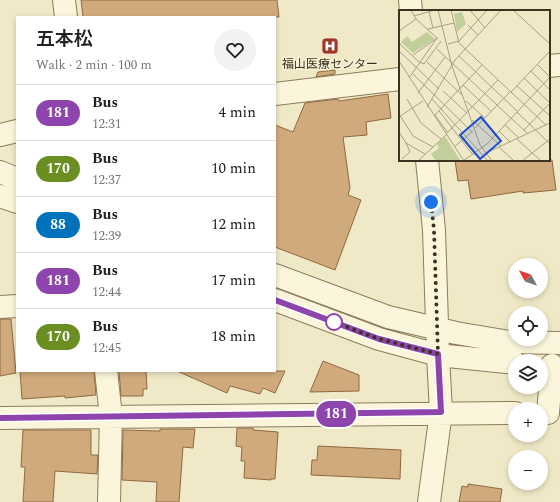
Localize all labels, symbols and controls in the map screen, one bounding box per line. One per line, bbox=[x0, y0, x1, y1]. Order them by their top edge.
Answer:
inset map bbox=[399, 10, 550, 161]
text: 五本松 bbox=[36, 25, 93, 54]
button: heart bbox=[214, 29, 256, 71]
hospital icon: 福山医療センター bbox=[320, 36, 340, 56]
text: Walk · 2 min · 100 m bbox=[36, 55, 152, 75]
place label: 福山医療センター bbox=[282, 55, 378, 74]
text: Bus bbox=[92, 91, 118, 114]
text: 4 min bbox=[218, 101, 256, 124]
text: 181 bbox=[46, 102, 70, 123]
text: 12:31 bbox=[92, 114, 121, 134]
text: Bus bbox=[92, 147, 118, 170]
text: 10 min bbox=[211, 157, 256, 180]
text: 170 bbox=[46, 158, 70, 179]
text: 12:37 bbox=[92, 170, 121, 190]
your location bbox=[421, 192, 441, 212]
text: Bus bbox=[92, 203, 118, 226]
text: 12 min bbox=[211, 213, 256, 236]
text: 88 bbox=[50, 214, 66, 235]
text: 12:39 bbox=[92, 226, 121, 246]
north arrow bbox=[508, 258, 548, 298]
map controls bbox=[508, 258, 548, 490]
text: Bus bbox=[92, 259, 118, 282]
text: 17 min bbox=[211, 269, 256, 292]
text: 181 bbox=[46, 270, 70, 291]
text: 12:44 bbox=[92, 282, 121, 302]
button: locate bbox=[508, 306, 548, 346]
unlabelled marker bbox=[325, 313, 343, 331]
text: Bus bbox=[92, 315, 118, 338]
text: 18 min bbox=[211, 325, 256, 348]
text: 170 bbox=[46, 326, 70, 347]
text: 12:45 bbox=[92, 338, 121, 358]
button: layers bbox=[508, 354, 548, 394]
line badge: 181 bbox=[313, 401, 359, 427]
button: + bbox=[508, 402, 548, 442]
text: 181 bbox=[324, 403, 348, 424]
button: − bbox=[508, 450, 548, 490]

